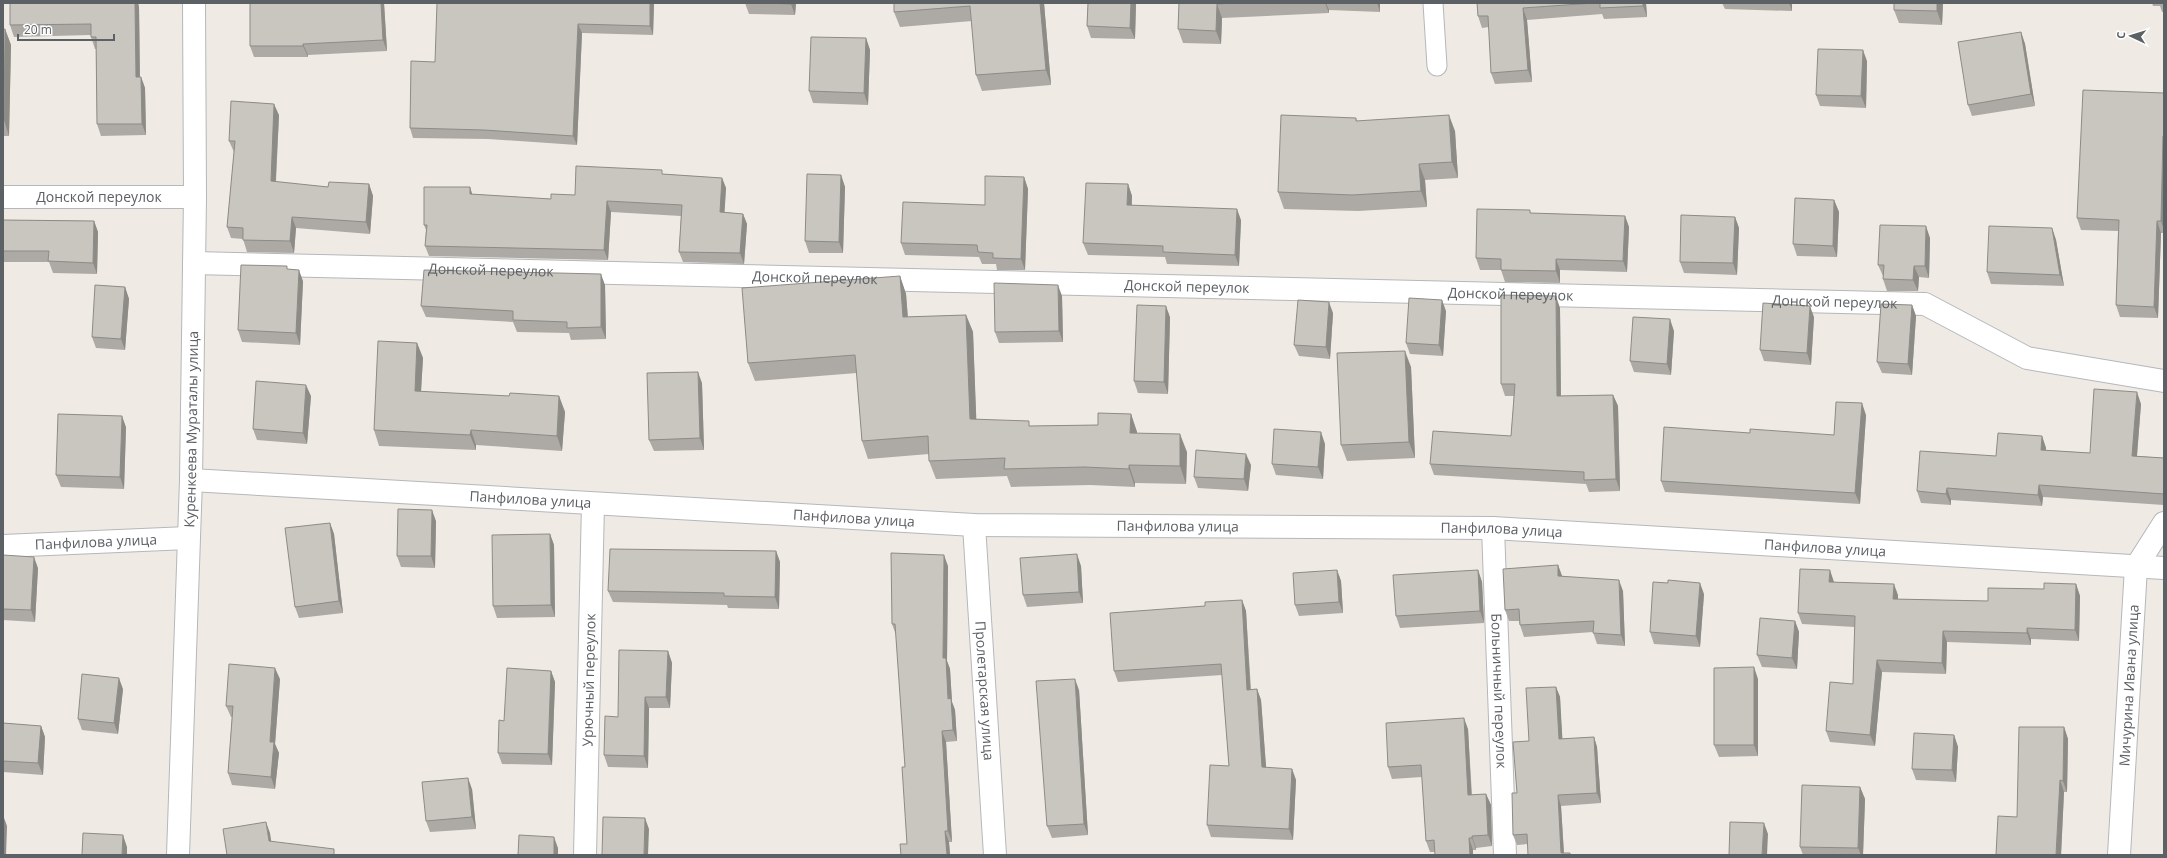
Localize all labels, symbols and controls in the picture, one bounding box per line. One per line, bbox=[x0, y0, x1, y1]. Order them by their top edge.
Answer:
scale bar bbox=[18, 16, 114, 42]
north arrow bbox=[2111, 16, 2151, 56]
text: 20 m bbox=[24, 21, 52, 38]
text: С bbox=[2113, 31, 2128, 39]
street label: Донской переулок bbox=[36, 187, 163, 206]
street label: Донской переулок bbox=[428, 259, 555, 281]
street label: Донской переулок bbox=[752, 266, 879, 288]
street label: Донской переулок bbox=[1124, 275, 1250, 297]
street label: Донской переулок bbox=[1448, 283, 1574, 305]
street label: Донской переулок bbox=[1772, 290, 1898, 312]
street label: Куренкеева Мураталы улица bbox=[179, 331, 202, 528]
street label: Панфилова улица bbox=[469, 486, 592, 512]
street label: Панфилова улица bbox=[792, 505, 915, 531]
street label: Панфилова улица bbox=[1117, 516, 1239, 536]
street label: Панфилова улица bbox=[1441, 518, 1563, 541]
street label: Панфилова улица bbox=[34, 529, 157, 554]
street label: Панфилова улица bbox=[1764, 534, 1887, 560]
street label: Мичурина Ивана улица bbox=[2114, 604, 2143, 767]
street label: Урючный переулок bbox=[577, 612, 600, 747]
street label: Больничный переулок bbox=[1487, 613, 1512, 770]
street label: Пролетарская улица bbox=[971, 620, 999, 761]

